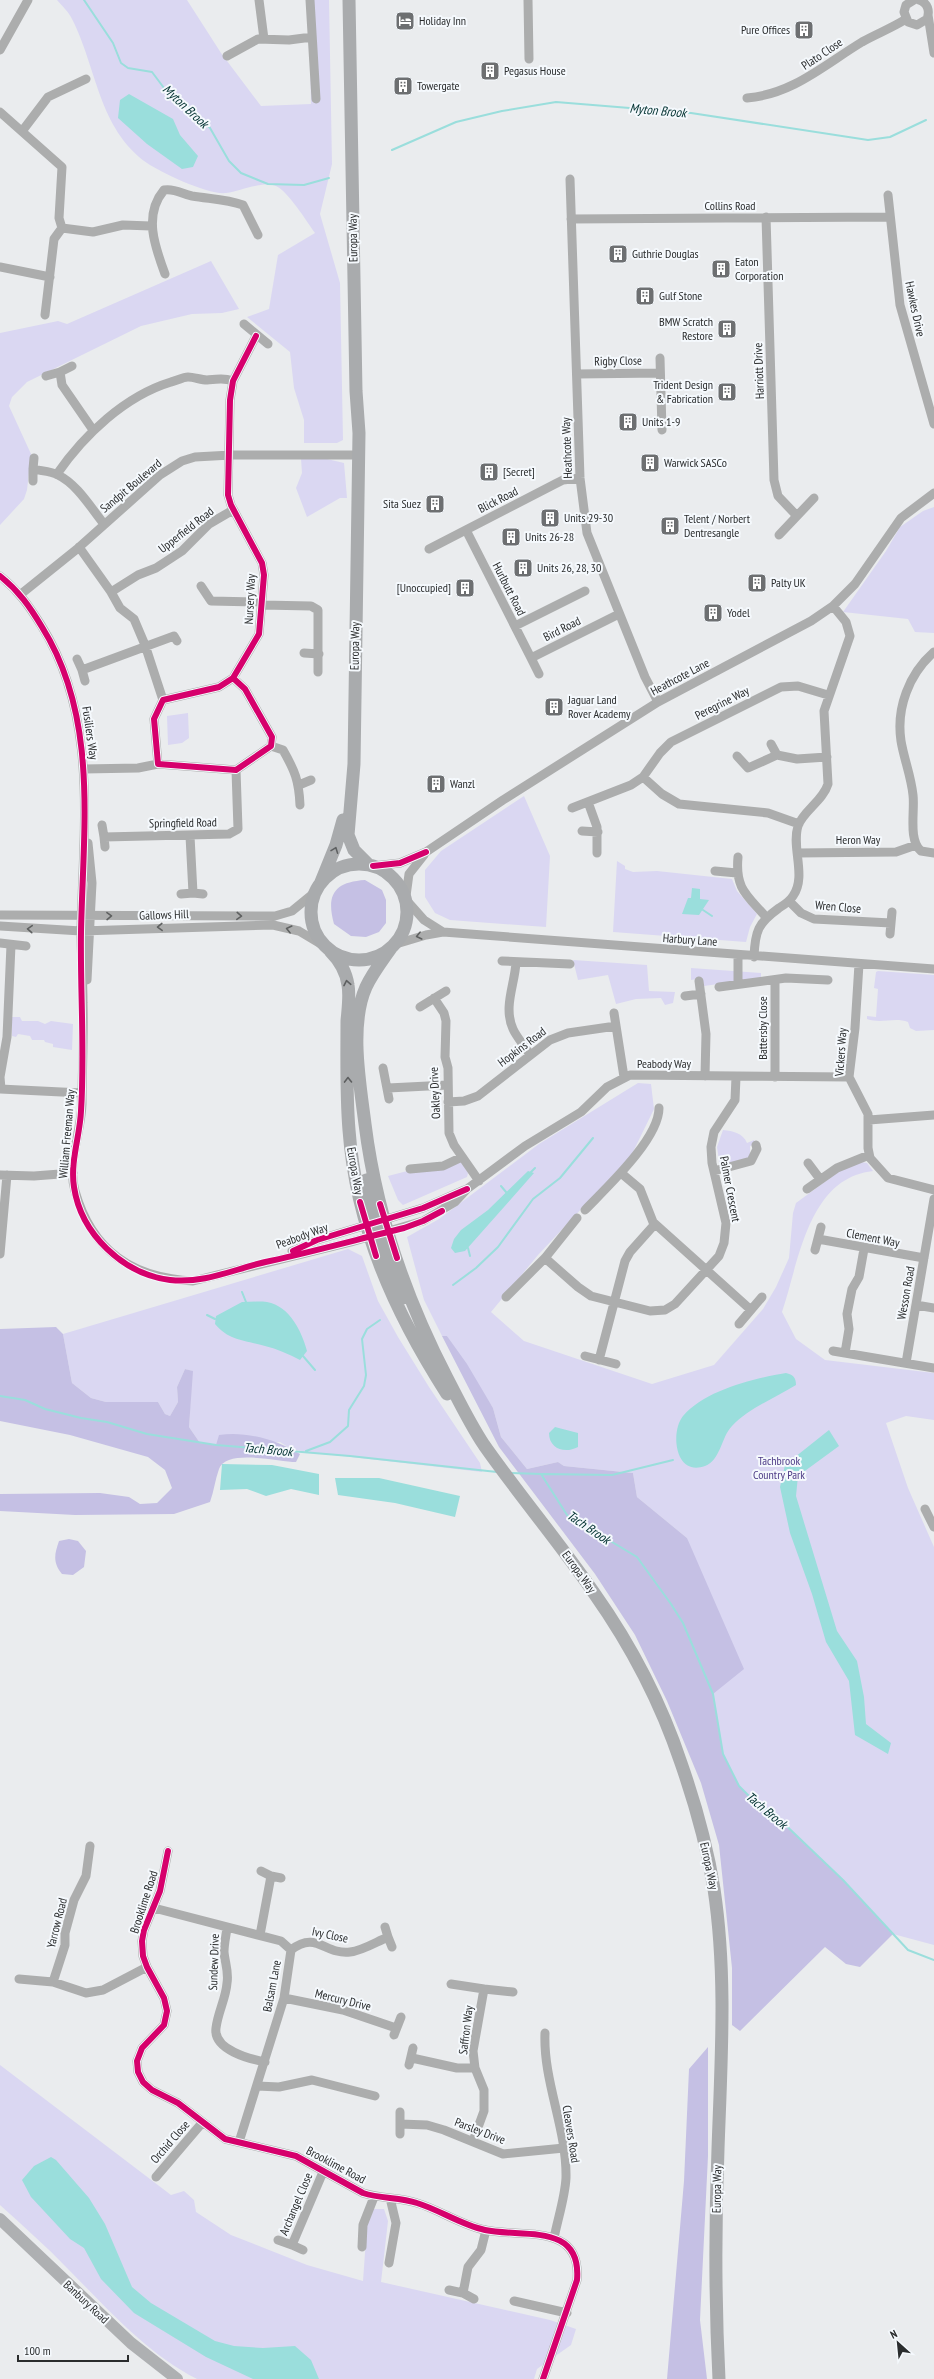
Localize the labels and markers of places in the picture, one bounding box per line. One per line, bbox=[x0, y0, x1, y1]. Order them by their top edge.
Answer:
hotel icon: Holiday Inn bbox=[394, 10, 416, 32]
place label: Holiday Inn bbox=[419, 13, 466, 28]
building icon: Pure Offices bbox=[793, 19, 815, 41]
place label: Pure Offices bbox=[741, 22, 790, 37]
building icon: Pegasus House bbox=[479, 60, 501, 82]
place label: Pegasus House bbox=[504, 63, 566, 78]
building icon: Towergate bbox=[392, 75, 414, 97]
place label: Towergate bbox=[417, 78, 460, 93]
building icon: Guthrie Douglas bbox=[607, 243, 629, 265]
place label: Guthrie Douglas bbox=[632, 246, 699, 261]
place label: Eaton Corporation bbox=[735, 254, 783, 283]
building icon: Eaton Corporation bbox=[710, 258, 732, 280]
building icon: Gulf Stone bbox=[634, 285, 656, 307]
place label: Gulf Stone bbox=[659, 288, 702, 303]
place label: BMW Scratch Restore bbox=[659, 314, 713, 343]
building icon: BMW Scratch Restore bbox=[716, 318, 738, 340]
place label: Trident Design & Fabrication bbox=[653, 377, 713, 406]
building icon: Trident Design & Fabrication bbox=[716, 381, 738, 403]
building icon: Units 1-9 bbox=[617, 411, 639, 433]
place label: Units 1-9 bbox=[642, 414, 680, 429]
building icon: Warwick SASCo bbox=[639, 452, 661, 474]
place label: Warwick SASCo bbox=[664, 455, 727, 470]
building icon: [Secret] bbox=[478, 461, 500, 483]
place label: [Secret] bbox=[503, 464, 535, 479]
building icon: Sita Suez bbox=[424, 493, 446, 515]
place label: Sita Suez bbox=[383, 496, 421, 511]
building icon: Units 29-30 bbox=[539, 507, 561, 529]
place label: Units 29-30 bbox=[564, 510, 613, 525]
place label: Telent / Norbert Dentresangle bbox=[684, 511, 751, 540]
building icon: Telent / Norbert Dentresangle bbox=[659, 515, 681, 537]
building icon: Units 26-28 bbox=[500, 526, 522, 548]
place label: Units 26-28 bbox=[525, 529, 574, 544]
building icon: Units 26, 28, 30 bbox=[512, 557, 534, 579]
place label: Units 26, 28, 30 bbox=[537, 560, 601, 575]
building icon: Palty UK bbox=[746, 572, 768, 594]
place label: Palty UK bbox=[771, 575, 806, 590]
building icon: [Unoccupied] bbox=[454, 577, 476, 599]
place label: [Unoccupied] bbox=[397, 580, 451, 595]
building icon: Yodel bbox=[702, 602, 724, 624]
place label: Yodel bbox=[727, 605, 750, 620]
place label: Jaguar Land Rover Academy bbox=[567, 692, 631, 721]
building icon: Jaguar Land Rover Academy bbox=[543, 696, 565, 718]
building icon: Wanzl bbox=[425, 773, 447, 795]
place label: Wanzl bbox=[450, 776, 475, 791]

